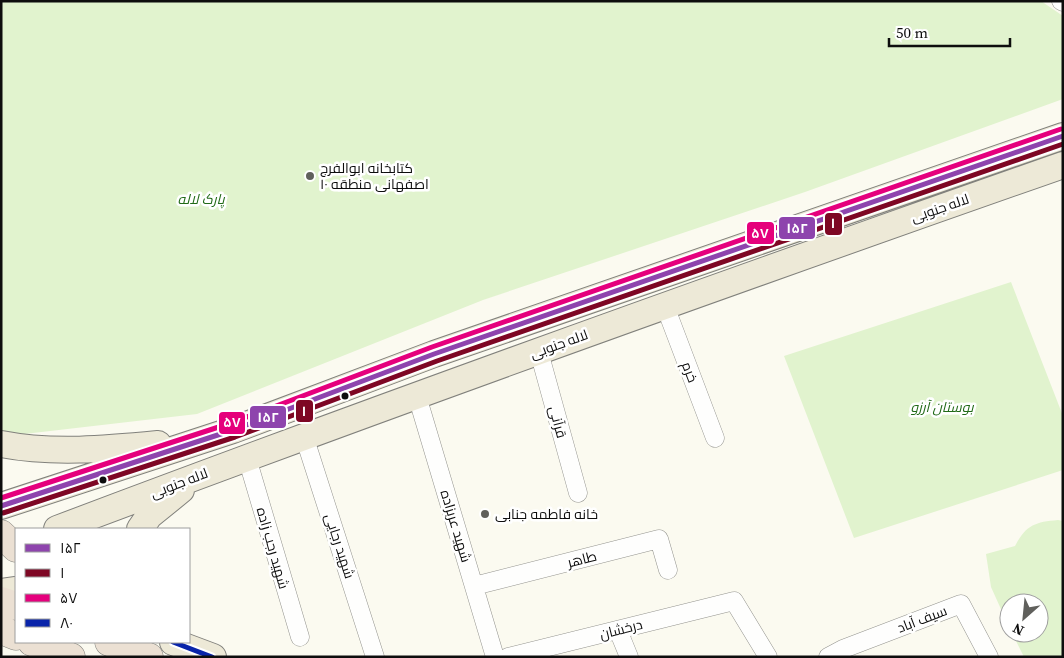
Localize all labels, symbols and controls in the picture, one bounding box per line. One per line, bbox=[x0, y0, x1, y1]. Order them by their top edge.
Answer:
scale bar bbox=[889, 15, 1010, 47]
text: 50 m bbox=[896, 22, 928, 43]
place label: کتابخانه ابوالفرج اصفهانی منطقه ۱۰ bbox=[320, 158, 429, 194]
marker: کتابخانه ابوالفرج اصفهانی منطقه ۱۰ bbox=[304, 170, 316, 182]
park label: پارک لاله bbox=[178, 189, 226, 209]
street label: لاله جنوبی bbox=[908, 189, 972, 227]
line badge: ۱ bbox=[824, 212, 843, 236]
text: ۱ bbox=[831, 213, 835, 233]
line badge: ۱۵۲ bbox=[778, 216, 816, 240]
text: ۱۵۲ bbox=[786, 218, 808, 238]
line badge: ۵۷ bbox=[746, 221, 775, 245]
text: ۵۷ bbox=[751, 223, 769, 243]
street label: لاله جنوبی bbox=[527, 324, 591, 364]
street label: خرم bbox=[677, 359, 703, 385]
unlabelled marker bbox=[340, 391, 350, 401]
park label: بوستان آرزو bbox=[910, 397, 975, 417]
line badge: ۱ bbox=[295, 399, 314, 423]
text: ۱ bbox=[302, 401, 306, 421]
street label: قرآنی bbox=[544, 404, 572, 440]
line badge: ۱۵۲ bbox=[249, 405, 287, 429]
text: ۱۵۲ bbox=[257, 407, 279, 427]
line badge: ۵۷ bbox=[218, 411, 246, 435]
text: ۵۷ bbox=[223, 412, 241, 432]
street label: لاله جنوبی bbox=[147, 463, 211, 503]
unlabelled marker bbox=[98, 475, 108, 485]
street label: شهید عربزاده bbox=[435, 487, 477, 565]
place label: خانه فاطمه جنابی bbox=[495, 504, 598, 524]
street label: شهید رجب زاده bbox=[252, 505, 294, 591]
marker: خانه فاطمه جنابی bbox=[479, 508, 491, 520]
street label: شهید رجایی bbox=[320, 511, 360, 581]
legend bbox=[15, 528, 190, 643]
text: ۱۵۲ bbox=[60, 537, 81, 558]
street label: طاهر bbox=[564, 546, 599, 573]
text: ۱ bbox=[60, 562, 65, 583]
text: ۵۷ bbox=[60, 587, 78, 608]
north arrow bbox=[999, 593, 1049, 643]
street label: سیف آباد bbox=[894, 600, 950, 638]
text: ۸۰ bbox=[60, 612, 73, 633]
street label: درخشان bbox=[597, 614, 645, 644]
text: N bbox=[1009, 618, 1027, 641]

